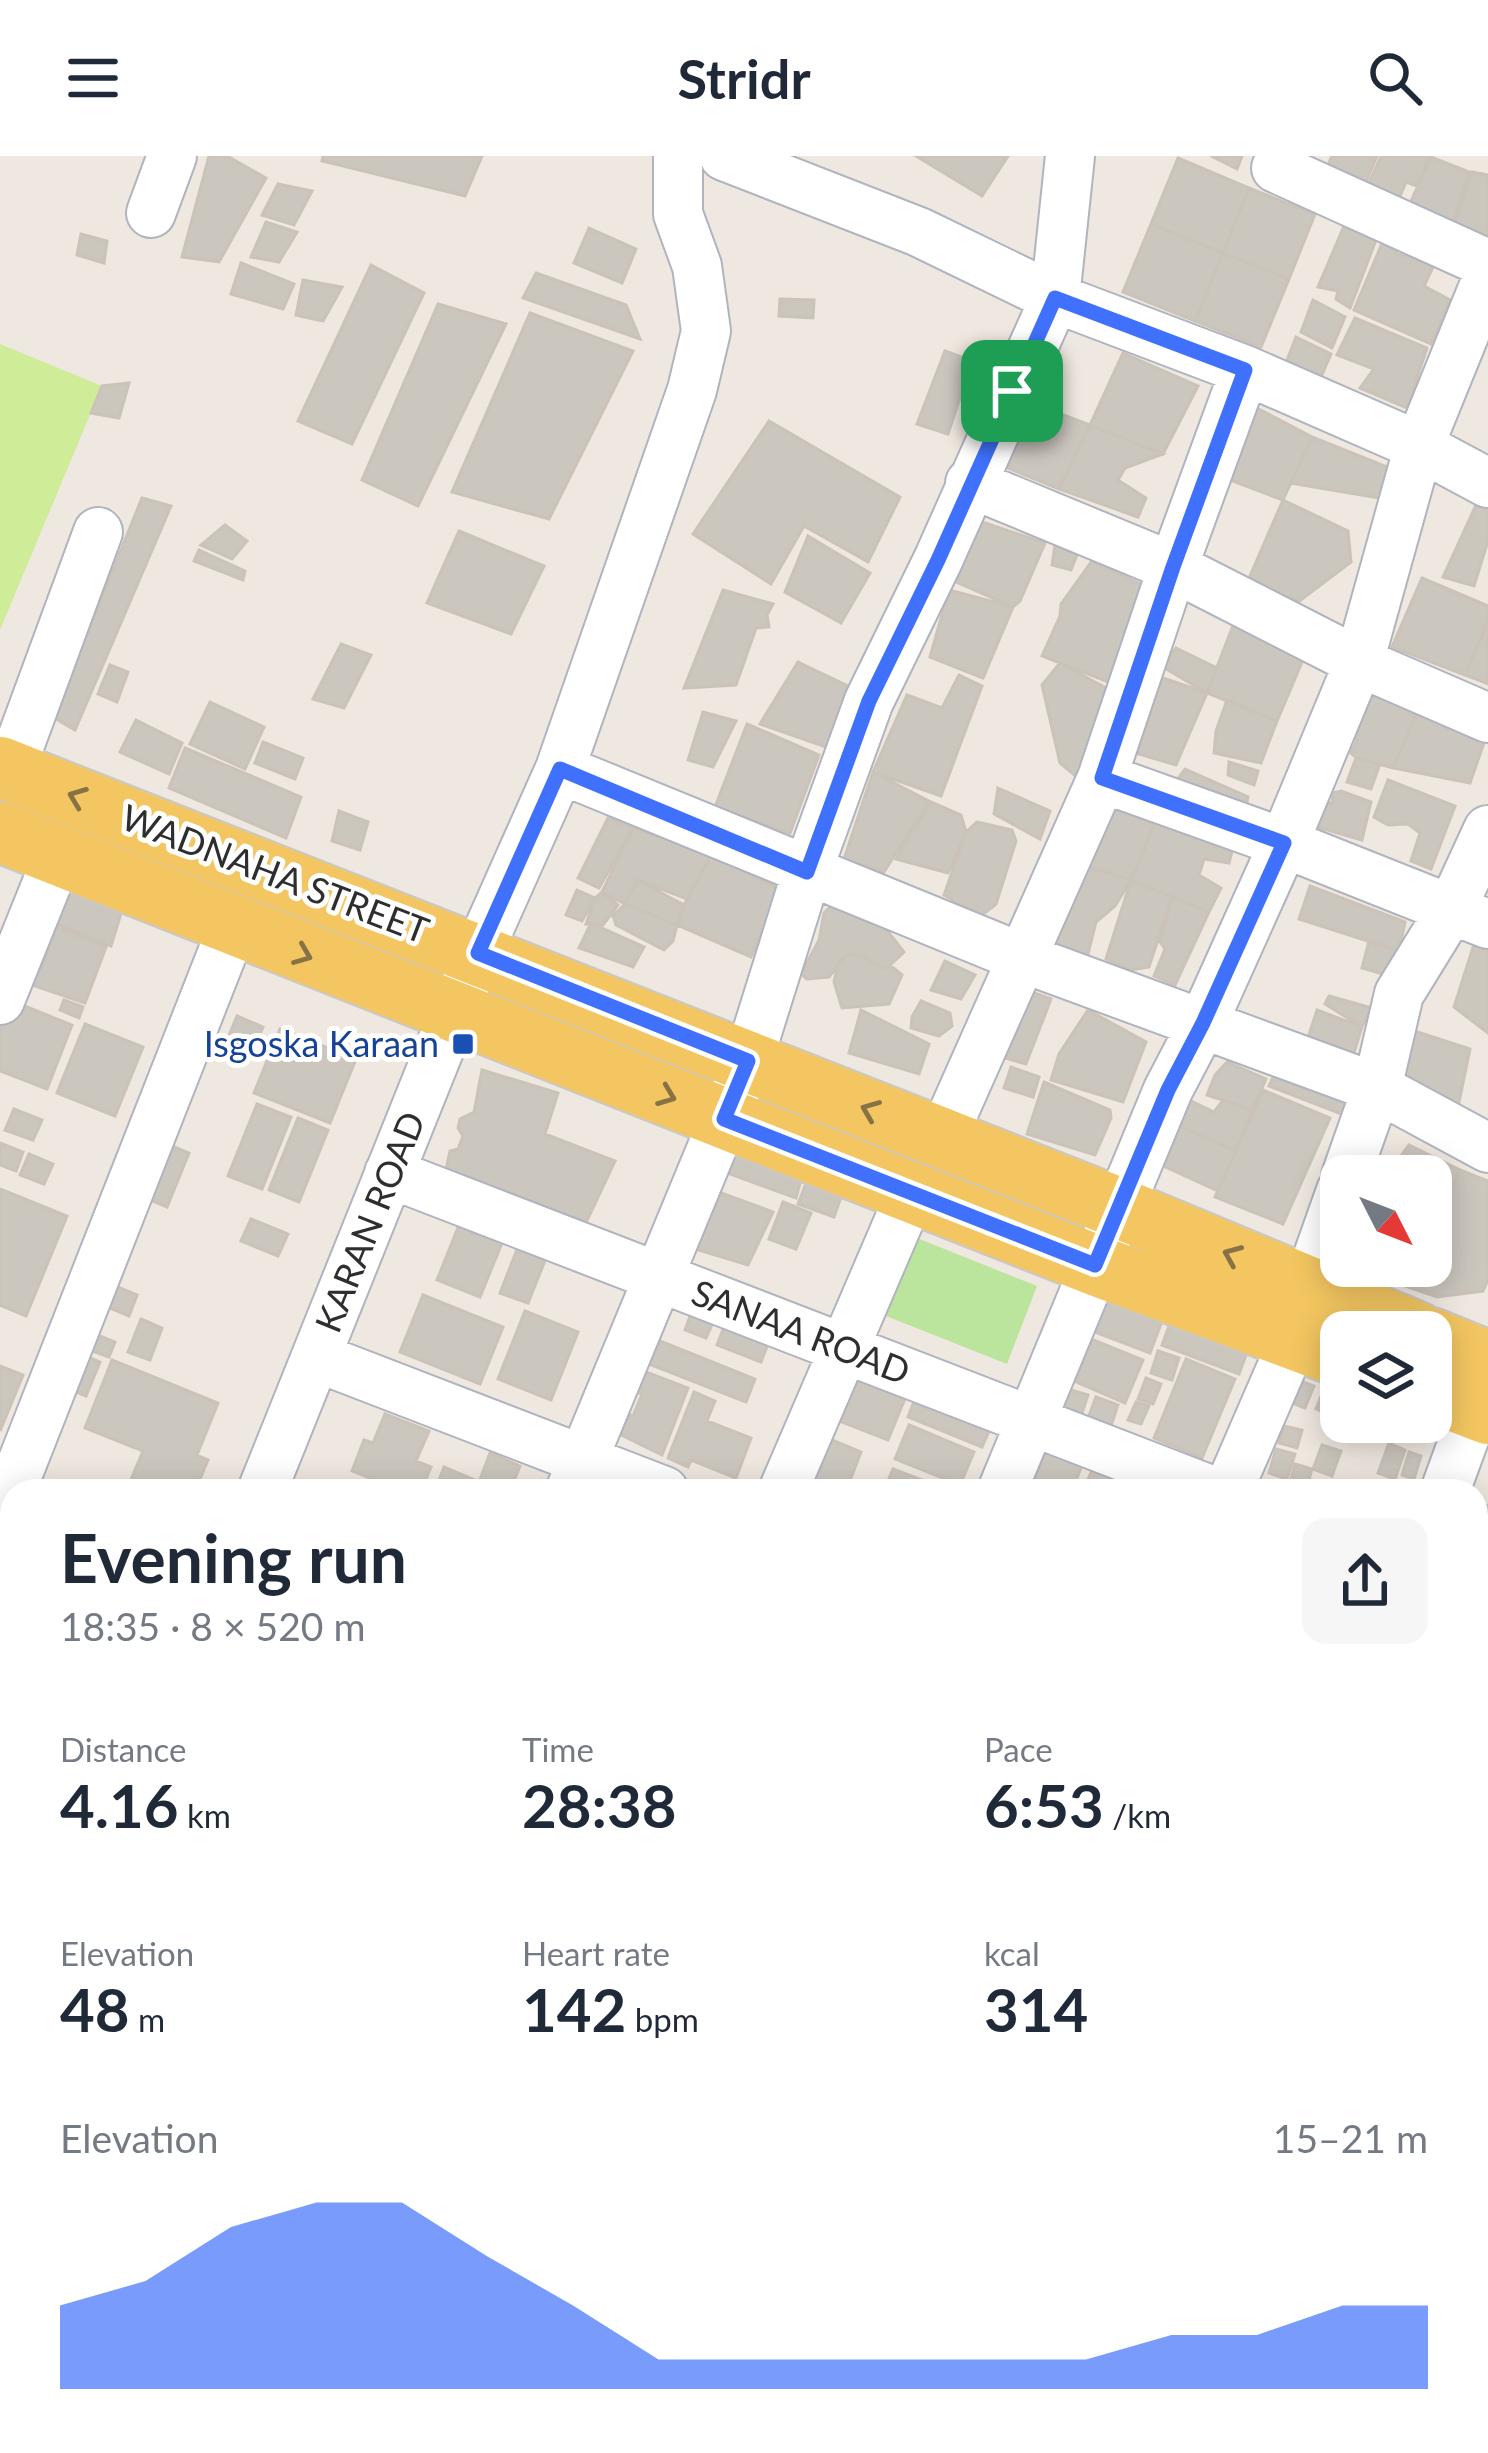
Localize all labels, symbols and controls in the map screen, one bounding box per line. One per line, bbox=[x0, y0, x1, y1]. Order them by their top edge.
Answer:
icon: menu bbox=[60, 45, 126, 111]
icon: search bbox=[1362, 45, 1428, 111]
text: Stridr bbox=[677, 46, 811, 111]
pin bbox=[961, 340, 1063, 442]
icon: arrive bbox=[979, 358, 1045, 424]
one-way arrow bbox=[68, 787, 89, 812]
street label: WADNAHA STREET bbox=[116, 794, 435, 952]
one-way arrow bbox=[292, 940, 313, 965]
place label: Isgoska Karaan bbox=[204, 1021, 439, 1065]
marker: Isgoska Karaan bbox=[450, 1031, 476, 1057]
one-way arrow bbox=[655, 1082, 676, 1107]
one-way arrow bbox=[860, 1099, 881, 1124]
street label: KARAN ROAD bbox=[305, 1105, 433, 1338]
north arrow bbox=[1320, 1155, 1452, 1287]
map controls bbox=[1320, 1155, 1452, 1443]
one-way arrow bbox=[1222, 1245, 1243, 1269]
street label: SANAA ROAD bbox=[686, 1269, 917, 1393]
button: layers bbox=[1320, 1311, 1452, 1443]
text: Evening run bbox=[60, 1518, 407, 1597]
button: share bbox=[1302, 1518, 1428, 1644]
text: 18:35 · 8 × 520 m bbox=[60, 1603, 365, 1649]
text: Distance bbox=[60, 1729, 187, 1769]
text: Time bbox=[522, 1729, 594, 1769]
text: Pace bbox=[984, 1729, 1053, 1769]
text: 4.16 bbox=[60, 1769, 179, 1841]
text: 28:38 bbox=[522, 1769, 677, 1841]
text: 6:53 bbox=[984, 1769, 1104, 1841]
text: km bbox=[179, 1795, 231, 1835]
text: /km bbox=[1104, 1795, 1171, 1835]
text: Elevation bbox=[60, 1933, 194, 1973]
text: Heart rate bbox=[522, 1933, 670, 1973]
text: kcal bbox=[984, 1933, 1040, 1973]
text: 48 bbox=[60, 1973, 130, 2045]
text: 142 bbox=[522, 1973, 626, 2045]
text: 314 bbox=[984, 1973, 1088, 2045]
text: m bbox=[130, 1999, 165, 2039]
text: bpm bbox=[626, 1999, 699, 2039]
text: Elevation bbox=[60, 2115, 218, 2161]
text: 15–21 m bbox=[1273, 2115, 1428, 2161]

